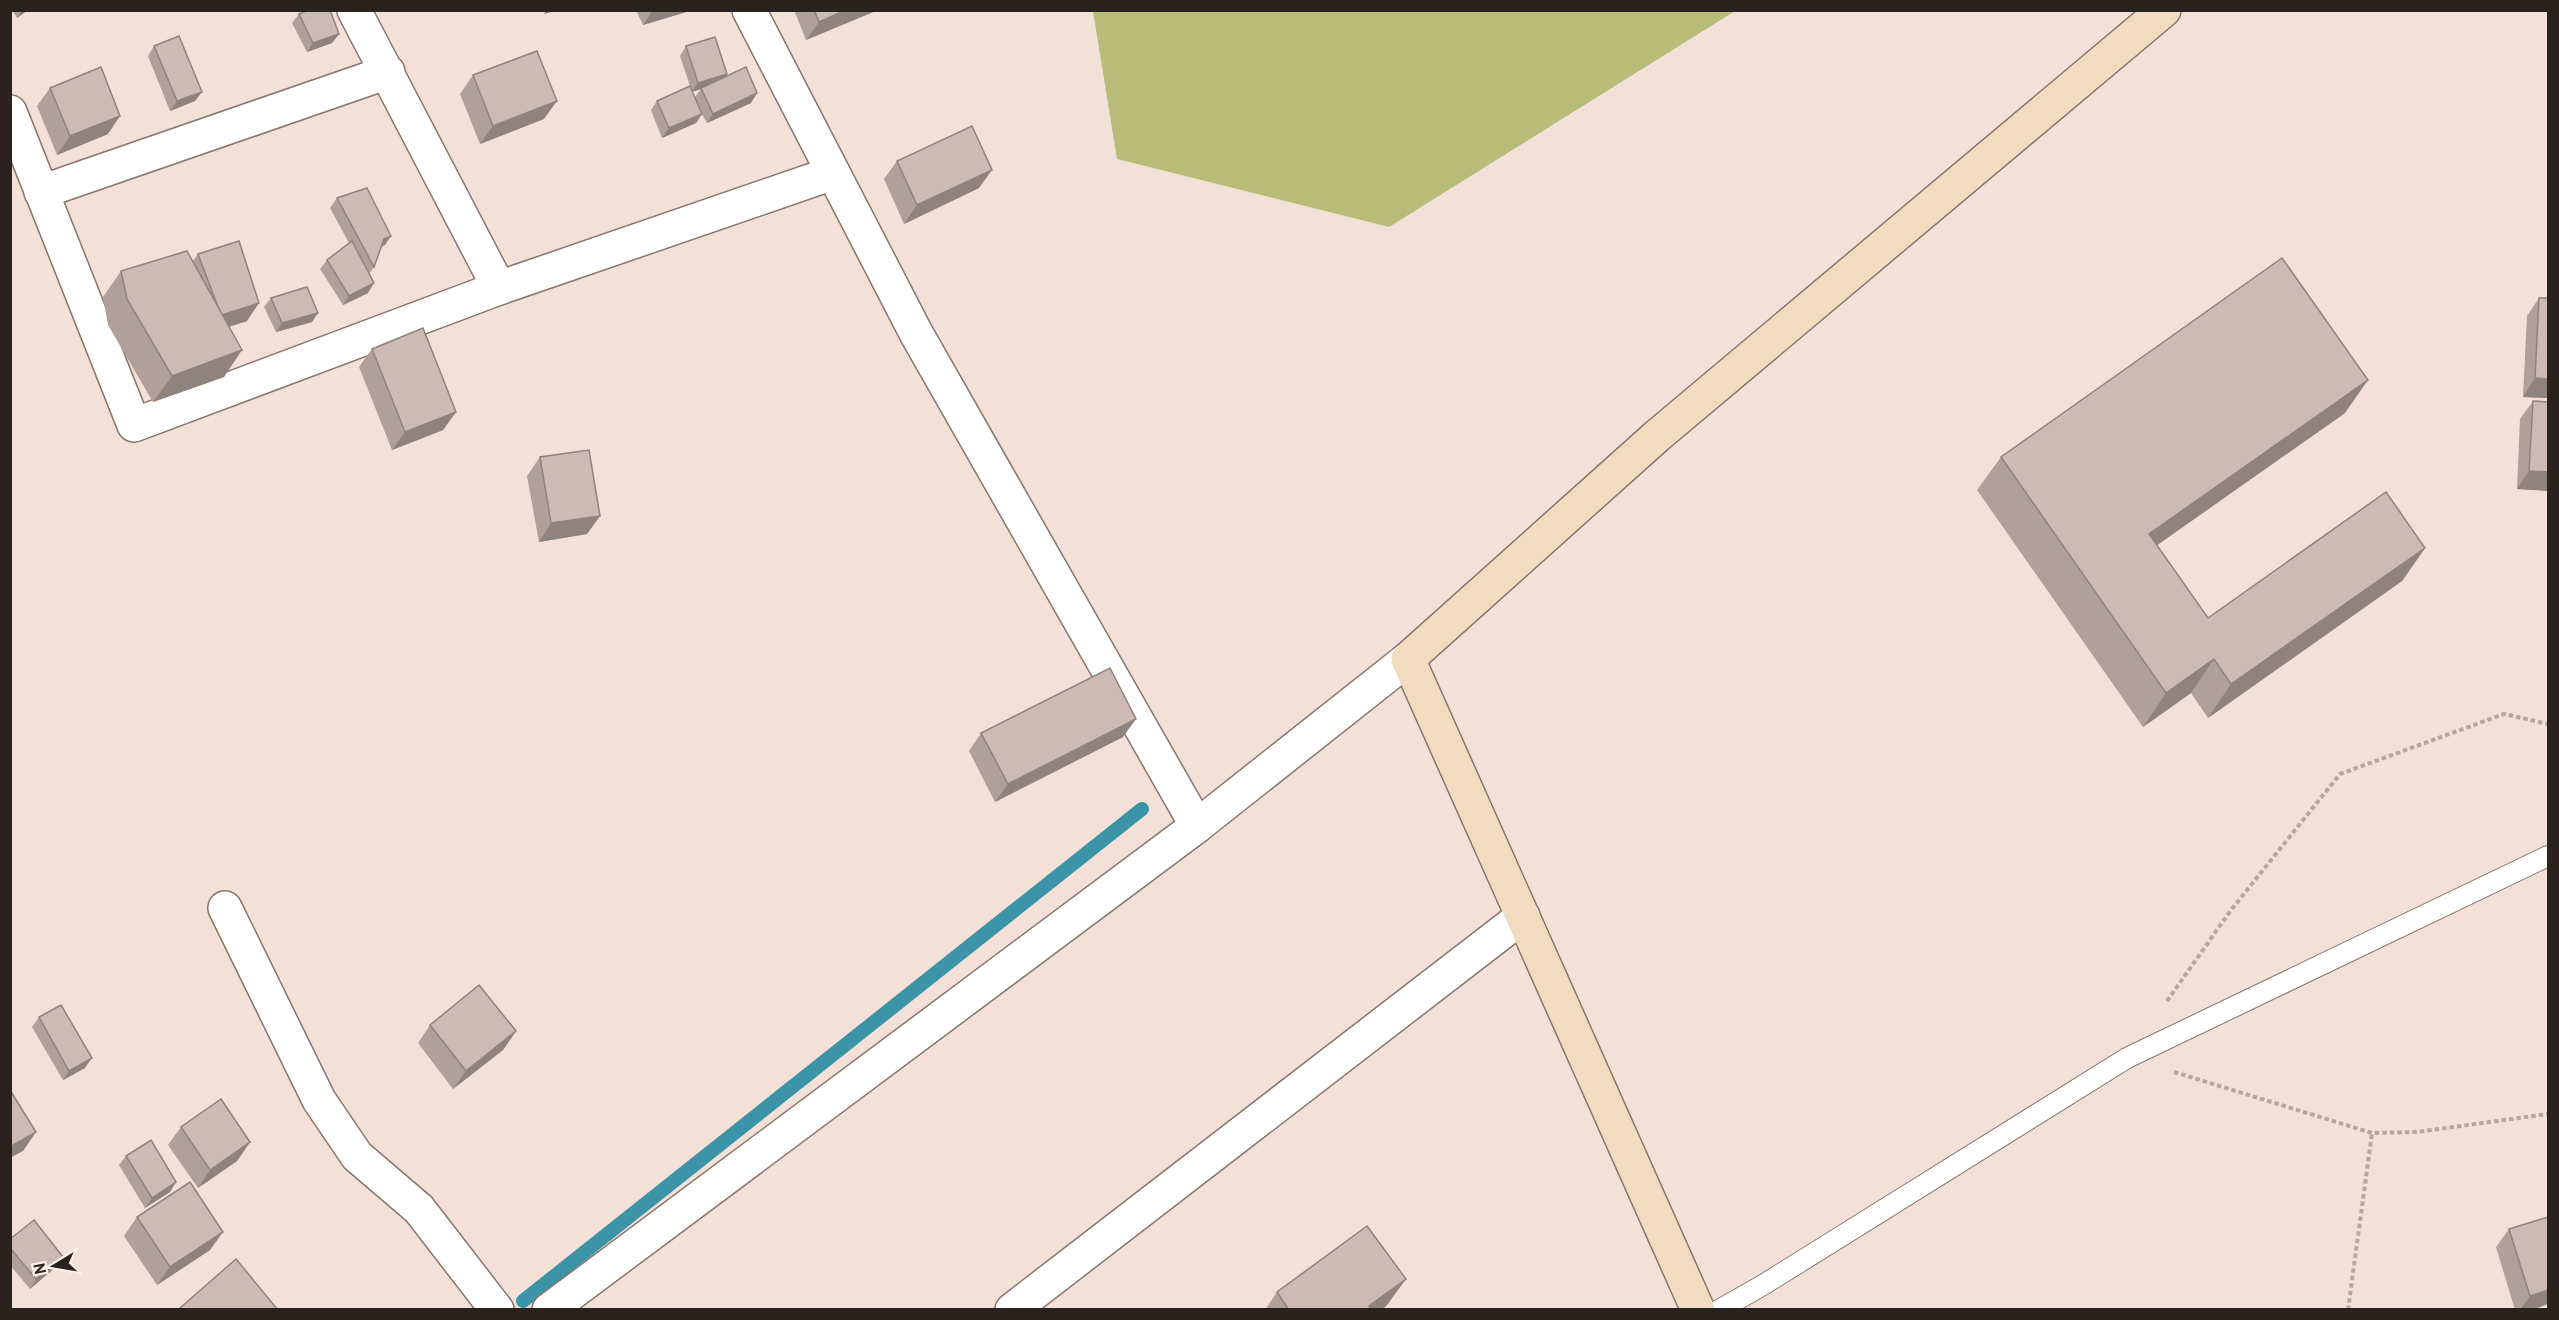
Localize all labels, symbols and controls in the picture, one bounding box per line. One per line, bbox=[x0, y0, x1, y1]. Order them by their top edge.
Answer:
north arrow bbox=[24, 1236, 84, 1296]
text: N bbox=[28, 1262, 50, 1276]

